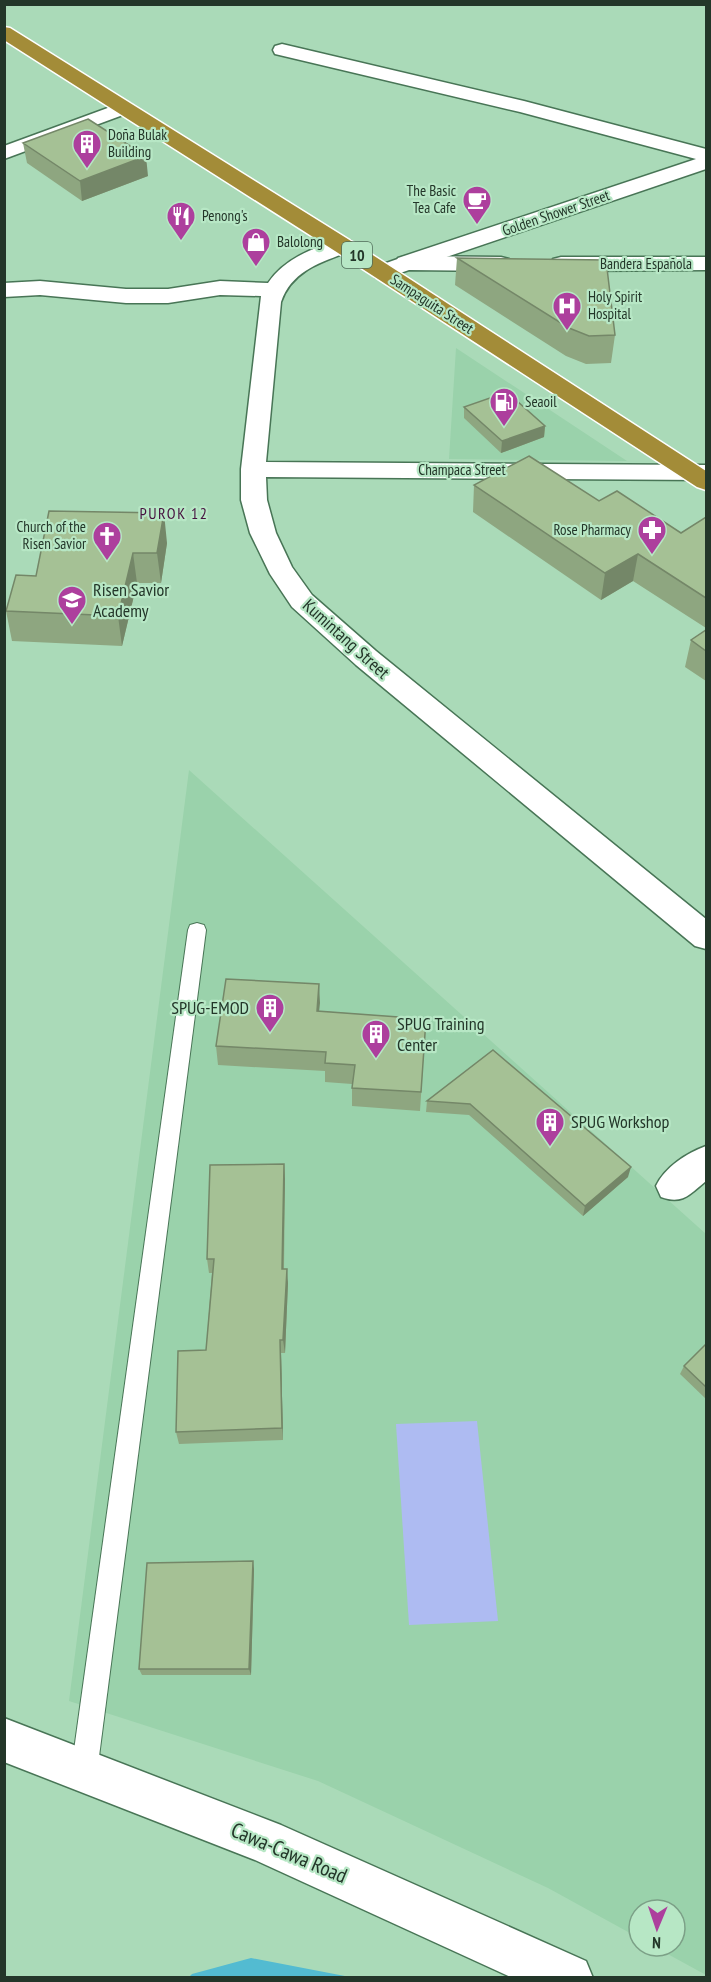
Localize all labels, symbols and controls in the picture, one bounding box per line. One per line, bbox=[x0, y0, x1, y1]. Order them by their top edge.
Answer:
place label: Doña Bulak Building bbox=[108, 125, 167, 161]
building icon: Doña Bulak Building bbox=[71, 128, 103, 170]
place label: The Basic Tea Cafe bbox=[407, 181, 457, 217]
cafe icon: The Basic Tea Cafe bbox=[461, 184, 493, 226]
street label: Golden Shower Street bbox=[500, 185, 612, 240]
restaurant icon: Penong's bbox=[165, 200, 197, 242]
place label: Penong's bbox=[202, 206, 248, 225]
shop icon: Balolong bbox=[240, 226, 272, 268]
place label: Balolong bbox=[277, 232, 323, 251]
road number: 10 bbox=[342, 242, 372, 268]
street label: Bandera Española bbox=[600, 254, 692, 273]
street label: Sampaguita Street bbox=[387, 270, 477, 338]
place label: Holy Spirit Hospital bbox=[588, 287, 642, 323]
hospital icon: Holy Spirit Hospital bbox=[551, 290, 583, 332]
fuel station icon: Seaoil bbox=[488, 386, 520, 428]
place label: Seaoil bbox=[525, 392, 557, 411]
street label: Champaca Street bbox=[418, 460, 506, 479]
district label: PUROK 12 bbox=[140, 503, 208, 523]
pharmacy icon: Rose Pharmacy bbox=[636, 514, 668, 556]
place label: Church of the Risen Savior bbox=[17, 517, 87, 553]
church icon: Church of the Risen Savior bbox=[91, 520, 123, 562]
place label: Rose Pharmacy bbox=[553, 520, 631, 539]
place label: Risen Savior Academy bbox=[93, 578, 169, 622]
school or university icon: Risen Savior Academy bbox=[56, 584, 88, 626]
street label: Kumintang Street bbox=[298, 594, 394, 684]
building icon: SPUG-EMOD bbox=[254, 992, 286, 1034]
place label: SPUG-EMOD bbox=[171, 996, 249, 1019]
place label: SPUG Training Center bbox=[397, 1012, 484, 1056]
building icon: SPUG Training Center bbox=[360, 1018, 392, 1060]
building icon: SPUG Workshop bbox=[534, 1106, 566, 1148]
place label: SPUG Workshop bbox=[571, 1110, 670, 1133]
street label: Cawa-Cawa Road bbox=[227, 1816, 351, 1889]
north arrow bbox=[627, 1898, 687, 1958]
text: N bbox=[652, 1933, 661, 1953]

